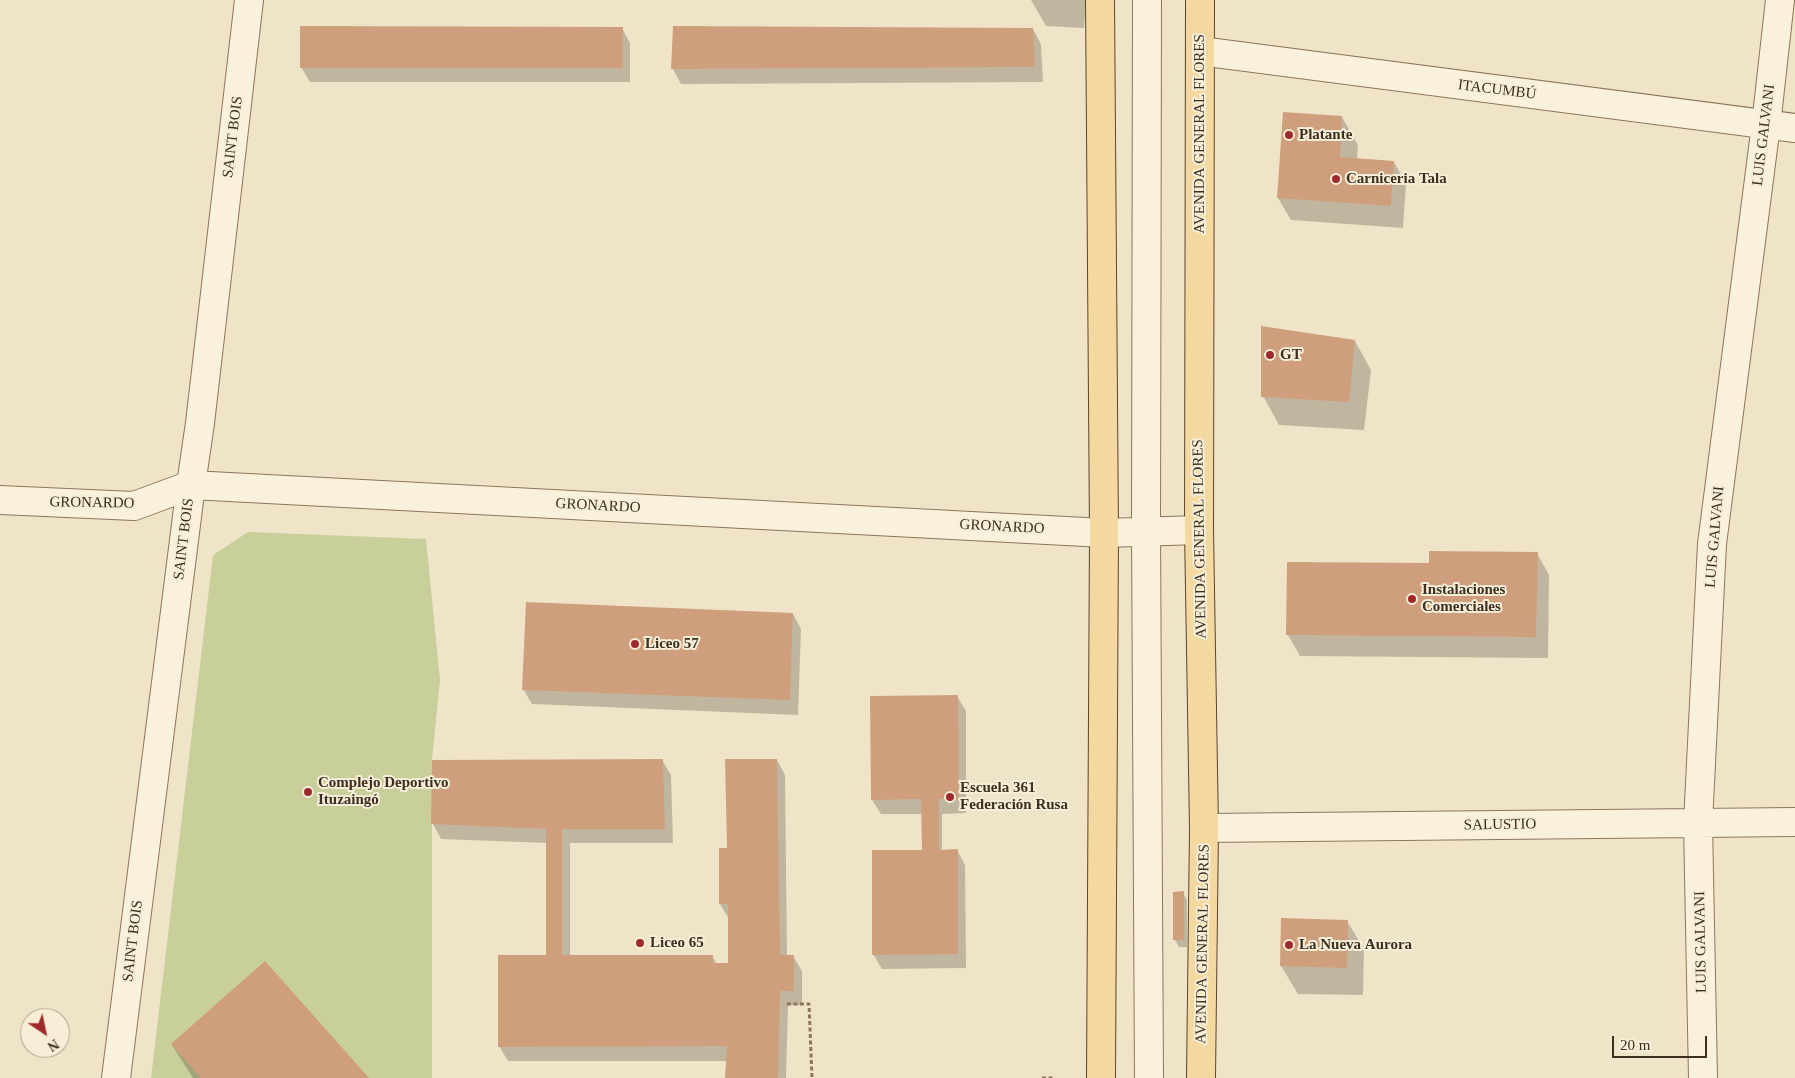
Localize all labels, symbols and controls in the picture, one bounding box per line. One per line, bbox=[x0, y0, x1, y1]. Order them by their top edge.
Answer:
street label: AVENIDA GENERAL FLORES bbox=[1191, 34, 1209, 234]
street label: ITACUMBÚ bbox=[1457, 76, 1537, 104]
street label: LUIS GALVANI bbox=[1749, 83, 1779, 187]
street label: SAINT BOIS bbox=[219, 95, 247, 179]
place label: Platante bbox=[1299, 126, 1352, 144]
marker: Platante bbox=[1283, 129, 1295, 141]
place label: Carniceria Tala bbox=[1346, 170, 1447, 188]
marker: Carniceria Tala bbox=[1330, 173, 1342, 185]
place label: GT bbox=[1280, 346, 1302, 364]
marker: GT bbox=[1264, 349, 1276, 361]
street label: AVENIDA GENERAL FLORES bbox=[1189, 439, 1211, 639]
street label: LUIS GALVANI bbox=[1702, 485, 1728, 589]
street label: GRONARDO bbox=[49, 493, 135, 513]
street label: GRONARDO bbox=[555, 495, 641, 517]
street label: SAINT BOIS bbox=[170, 497, 198, 581]
street label: GRONARDO bbox=[959, 516, 1045, 538]
place label: Instalaciones Comerciales bbox=[1422, 581, 1505, 616]
marker: Instalaciones Comerciales bbox=[1406, 593, 1418, 605]
place label: Liceo 57 bbox=[645, 635, 699, 653]
marker: Liceo 57 bbox=[629, 638, 641, 650]
place label: Complejo Deportivo Ituzaingó bbox=[318, 774, 448, 809]
place label: Escuela 361 Federación Rusa bbox=[960, 779, 1068, 814]
marker: Complejo Deportivo Ituzaingó bbox=[302, 786, 314, 798]
marker: Escuela 361 Federación Rusa bbox=[944, 791, 956, 803]
street label: SALUSTIO bbox=[1464, 815, 1536, 835]
street label: AVENIDA GENERAL FLORES bbox=[1192, 844, 1214, 1044]
street label: LUIS GALVANI bbox=[1691, 891, 1711, 993]
street label: SAINT BOIS bbox=[119, 899, 147, 983]
place label: Liceo 65 bbox=[650, 934, 704, 952]
place label: La Nueva Aurora bbox=[1299, 936, 1412, 954]
marker: Liceo 65 bbox=[634, 937, 646, 949]
marker: La Nueva Aurora bbox=[1283, 939, 1295, 951]
north arrow bbox=[20, 1008, 70, 1058]
scale bar bbox=[1615, 1026, 1710, 1058]
text: N bbox=[45, 1036, 61, 1054]
text: 20 m bbox=[1620, 1037, 1650, 1053]

